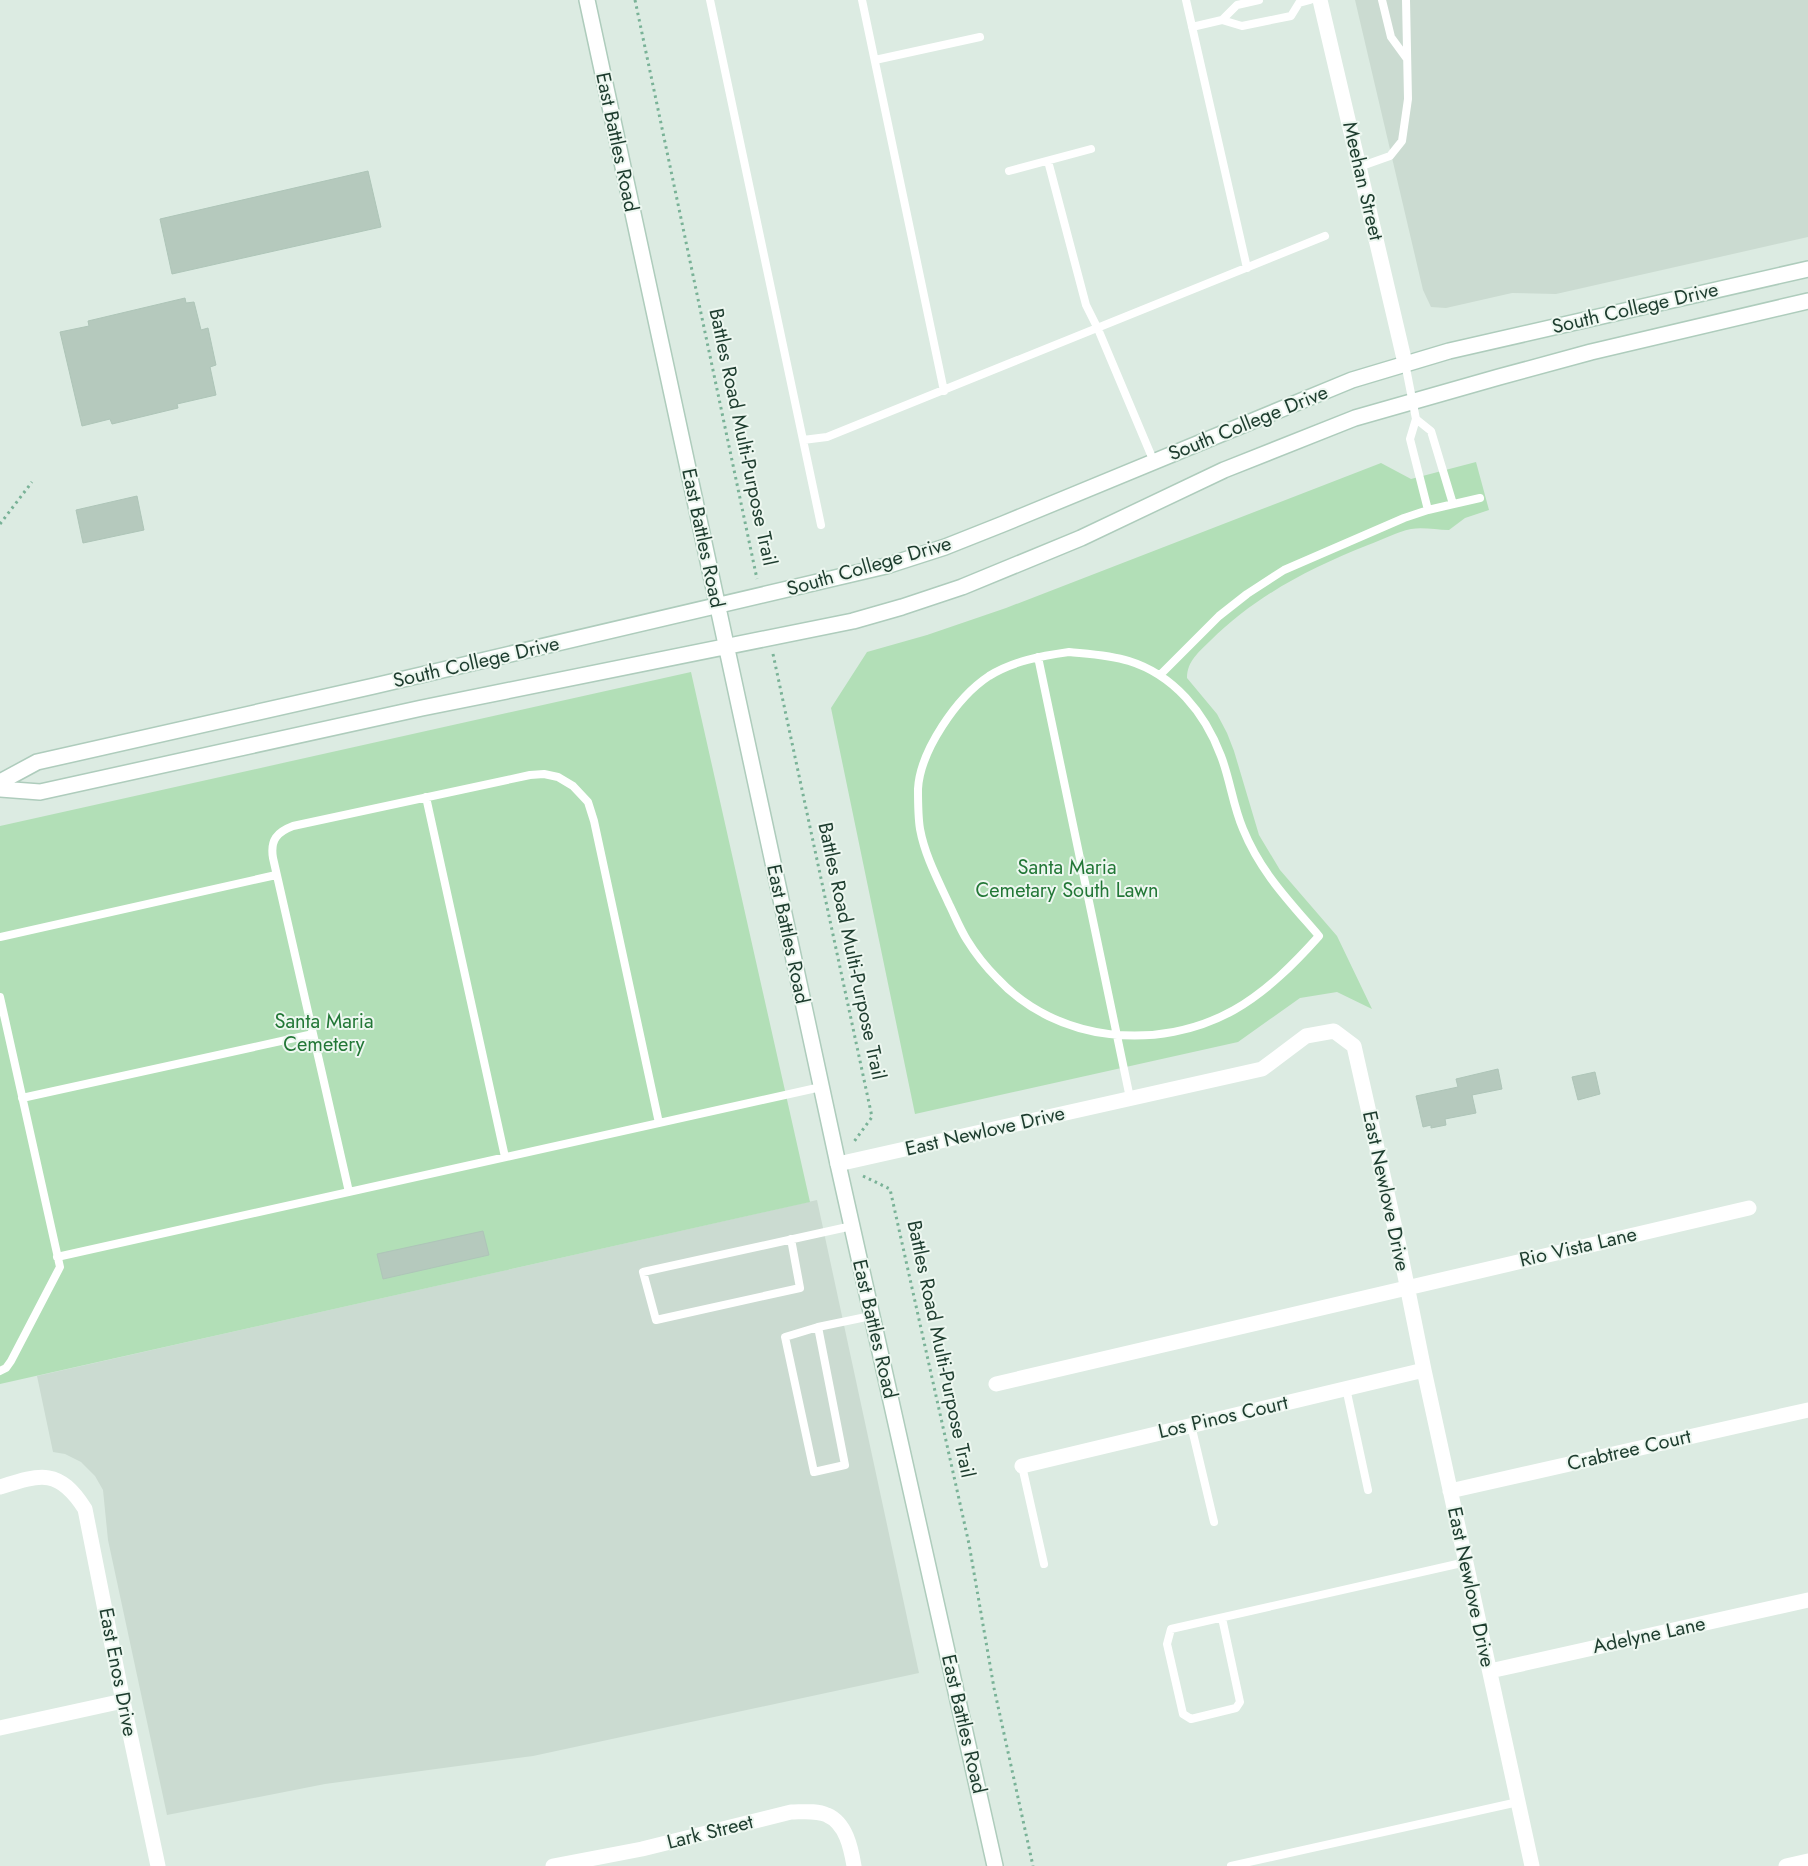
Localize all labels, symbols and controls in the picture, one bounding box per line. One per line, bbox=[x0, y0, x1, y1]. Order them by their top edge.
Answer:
street label: East Battles Road bbox=[588, 70, 646, 214]
street label: Meehan Street bbox=[1335, 119, 1391, 243]
street label: South College Drive bbox=[1549, 275, 1721, 341]
street label: Battles Road Multi-Purpose Trail bbox=[702, 306, 784, 568]
street label: South College Drive bbox=[1164, 378, 1332, 468]
street label: East Battles Road bbox=[674, 466, 732, 610]
street label: South College Drive bbox=[783, 529, 955, 603]
street label: South College Drive bbox=[390, 629, 562, 695]
street label: Battles Road Multi-Purpose Trail bbox=[811, 820, 893, 1082]
park label: Santa Maria Cemetary South Lawn bbox=[976, 853, 1158, 905]
street label: East Battles Road bbox=[759, 862, 817, 1006]
park label: Santa Maria Cemetery bbox=[275, 1007, 374, 1059]
street label: East Newlove Drive bbox=[902, 1099, 1068, 1163]
street label: East Newlove Drive bbox=[1355, 1108, 1417, 1274]
street label: Battles Road Multi-Purpose Trail bbox=[900, 1218, 982, 1480]
street label: Rio Vista Lane bbox=[1516, 1219, 1640, 1275]
street label: East Battles Road bbox=[845, 1257, 905, 1401]
street label: Los Pinos Court bbox=[1155, 1388, 1291, 1446]
street label: Crabtree Court bbox=[1564, 1422, 1694, 1478]
street label: East Newlove Drive bbox=[1440, 1504, 1502, 1670]
street label: East Enos Drive bbox=[91, 1605, 145, 1739]
street label: Adelyne Lane bbox=[1590, 1609, 1708, 1661]
street label: East Battles Road bbox=[934, 1652, 994, 1796]
street label: Lark Street bbox=[664, 1807, 756, 1857]

